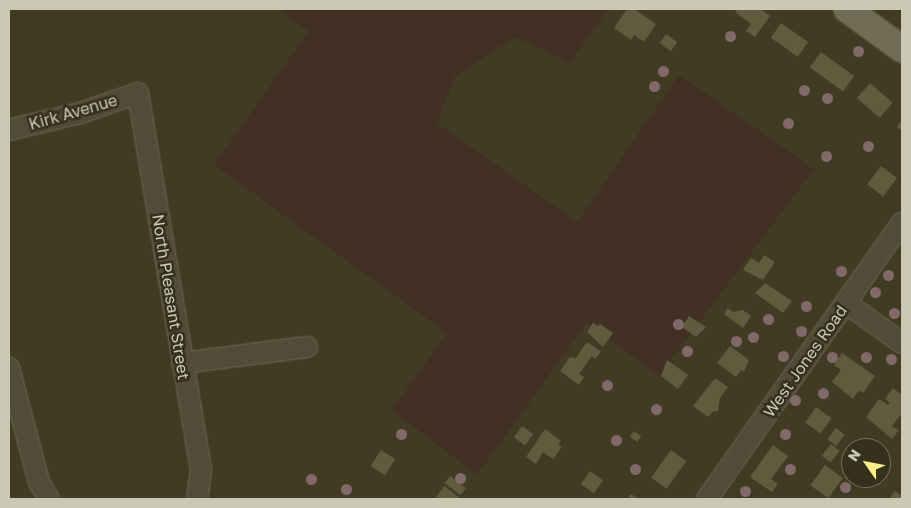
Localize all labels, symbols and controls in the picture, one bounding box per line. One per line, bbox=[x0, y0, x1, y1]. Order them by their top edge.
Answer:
street label: Kirk Avenue bbox=[27, 90, 119, 134]
street label: North Pleasant Street bbox=[148, 213, 194, 381]
street label: West Jones Road bbox=[759, 301, 851, 421]
north arrow bbox=[841, 438, 891, 488]
text: N bbox=[844, 446, 864, 464]

